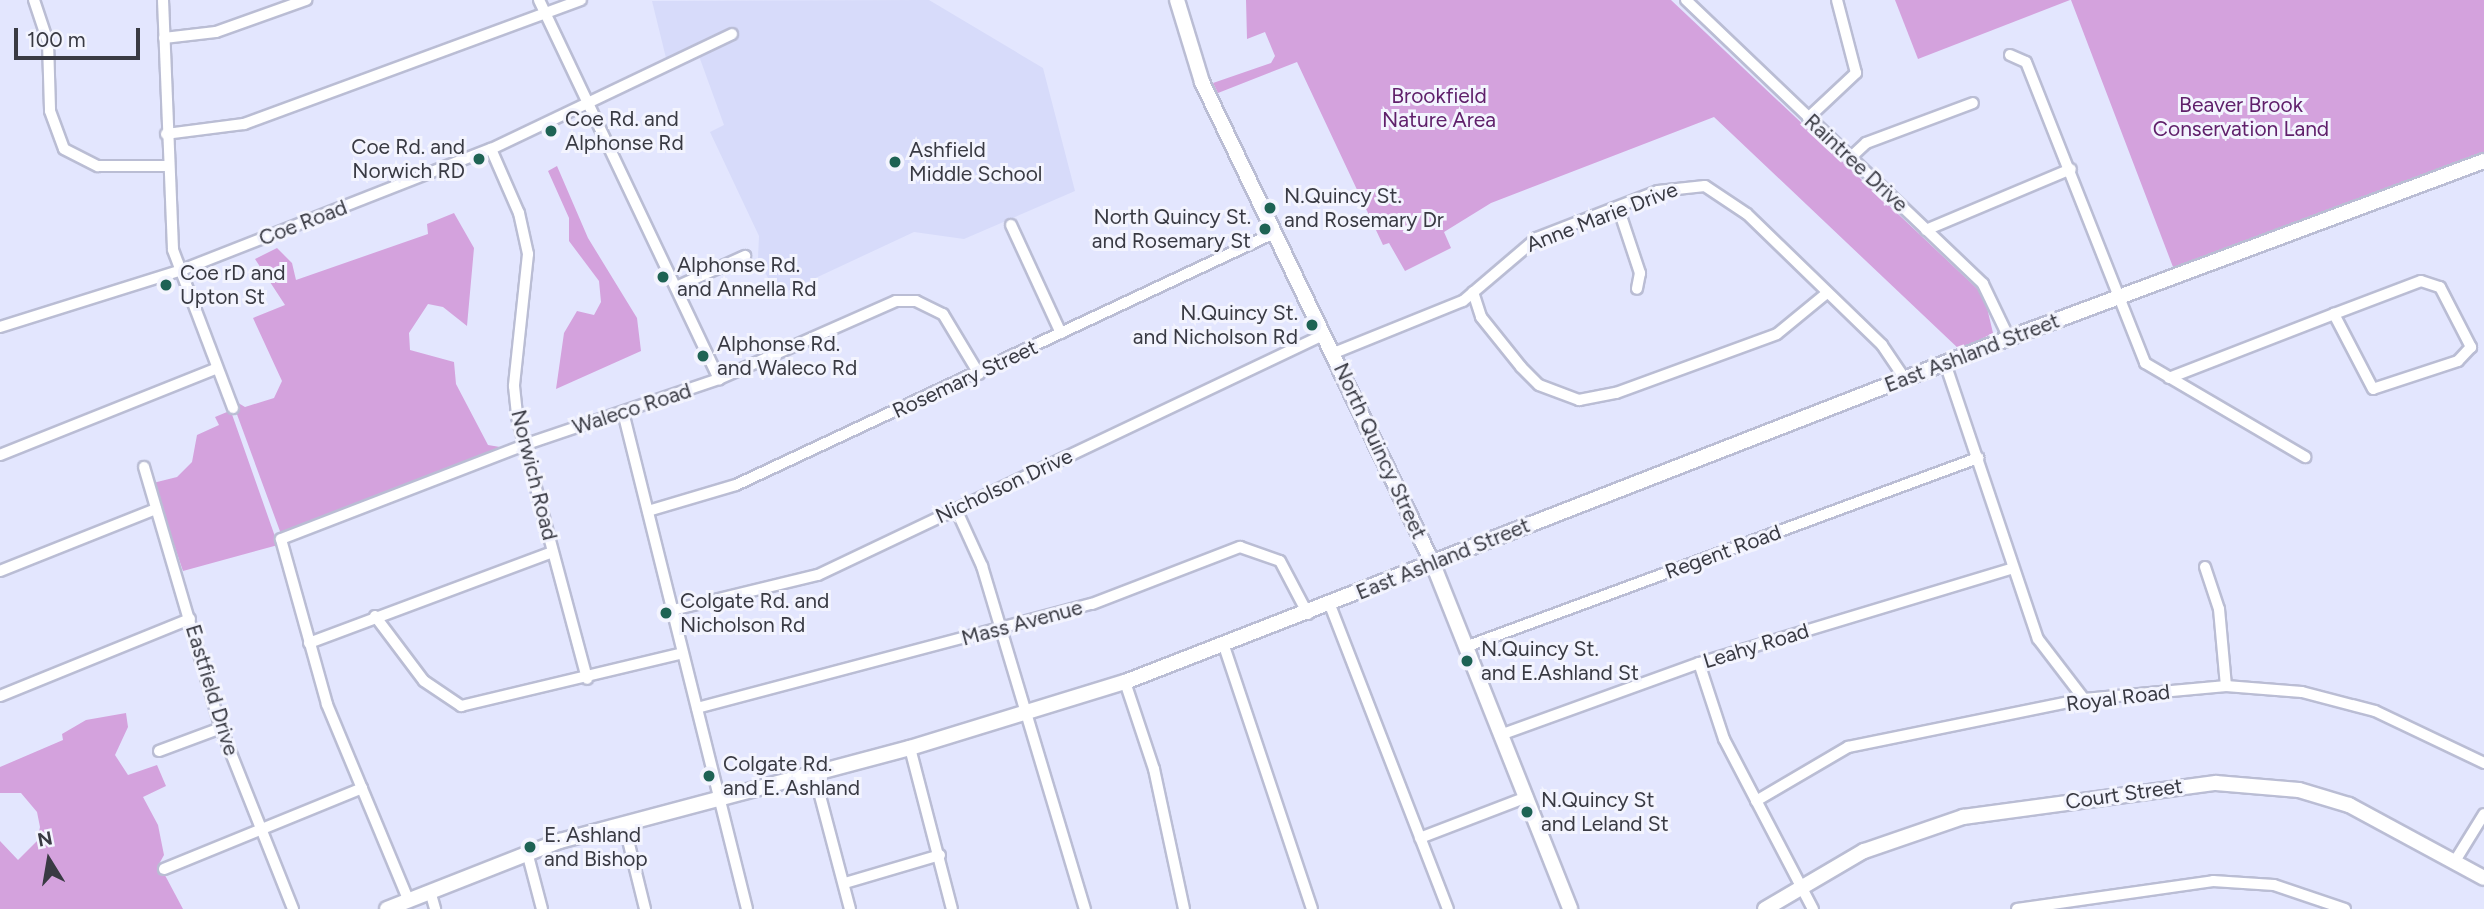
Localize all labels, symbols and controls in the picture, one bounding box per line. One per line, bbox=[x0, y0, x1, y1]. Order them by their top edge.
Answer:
scale bar bbox=[18, 14, 144, 58]
text: 100 m bbox=[27, 27, 86, 52]
park label: Brookfield Nature Area bbox=[1382, 83, 1496, 133]
park label: Beaver Brook Conservation Land bbox=[2153, 92, 2329, 142]
place label: Coe Rd. and Alphonse Rd bbox=[565, 106, 684, 156]
street label: Raintree Drive bbox=[1799, 109, 1913, 217]
marker: Coe Rd. and Alphonse Rd bbox=[543, 123, 559, 139]
place label: Coe Rd. and Norwich RD bbox=[351, 134, 465, 184]
place label: Ashfield Middle School bbox=[909, 137, 1042, 187]
marker: Coe Rd. and Norwich RD bbox=[471, 151, 487, 167]
marker: Ashfield Middle School bbox=[887, 154, 903, 170]
street label: Anne Marie Drive bbox=[1523, 177, 1681, 257]
place label: N.Quincy St. and Rosemary Dr bbox=[1284, 183, 1444, 233]
street label: Coe Road bbox=[255, 195, 351, 251]
marker: N.Quincy St. and Rosemary Dr bbox=[1262, 200, 1278, 216]
place label: North Quincy St. and Rosemary St bbox=[1092, 204, 1251, 254]
marker: North Quincy St. and Rosemary St bbox=[1257, 221, 1273, 237]
place label: Alphonse Rd. and Annella Rd bbox=[677, 252, 817, 302]
place label: Coe rD and Upton St bbox=[180, 260, 285, 310]
marker: Alphonse Rd. and Annella Rd bbox=[655, 269, 671, 285]
marker: Coe rD and Upton St bbox=[158, 277, 174, 293]
place label: N.Quincy St. and Nicholson Rd bbox=[1133, 300, 1298, 350]
street label: East Ashland Street bbox=[1881, 308, 2063, 398]
marker: N.Quincy St. and Nicholson Rd bbox=[1304, 317, 1320, 333]
place label: Alphonse Rd. and Waleco Rd bbox=[717, 331, 857, 381]
street label: Rosemary Street bbox=[888, 334, 1042, 424]
marker: Alphonse Rd. and Waleco Rd bbox=[695, 348, 711, 364]
street label: North Quincy Street bbox=[1328, 359, 1432, 543]
street label: Waleco Road bbox=[570, 378, 694, 440]
street label: Norwich Road bbox=[506, 407, 562, 543]
street label: Nicholson Drive bbox=[931, 443, 1077, 529]
street label: East Ashland Street bbox=[1352, 513, 1534, 605]
street label: Regent Road bbox=[1662, 519, 1784, 585]
place label: Colgate Rd. and Nicholson Rd bbox=[680, 588, 829, 638]
street label: Mass Avenue bbox=[959, 595, 1085, 651]
marker: Colgate Rd. and Nicholson Rd bbox=[658, 605, 674, 621]
street label: Leahy Road bbox=[1700, 618, 1812, 674]
street label: Eastfield Drive bbox=[180, 621, 244, 759]
place label: N.Quincy St. and E.Ashland St bbox=[1481, 636, 1639, 686]
marker: N.Quincy St. and E.Ashland St bbox=[1459, 653, 1475, 669]
street label: Royal Road bbox=[2065, 679, 2171, 717]
place label: Colgate Rd. and E. Ashland bbox=[723, 751, 860, 801]
marker: Colgate Rd. and E. Ashland bbox=[701, 768, 717, 784]
street label: Court Street bbox=[2064, 773, 2184, 815]
place label: N.Quincy St and Leland St bbox=[1541, 787, 1669, 837]
marker: N.Quincy St and Leland St bbox=[1519, 804, 1535, 820]
place label: E. Ashland and Bishop bbox=[544, 822, 648, 872]
north arrow bbox=[14, 825, 84, 895]
text: N bbox=[35, 826, 54, 852]
marker: E. Ashland and Bishop bbox=[522, 839, 538, 855]

